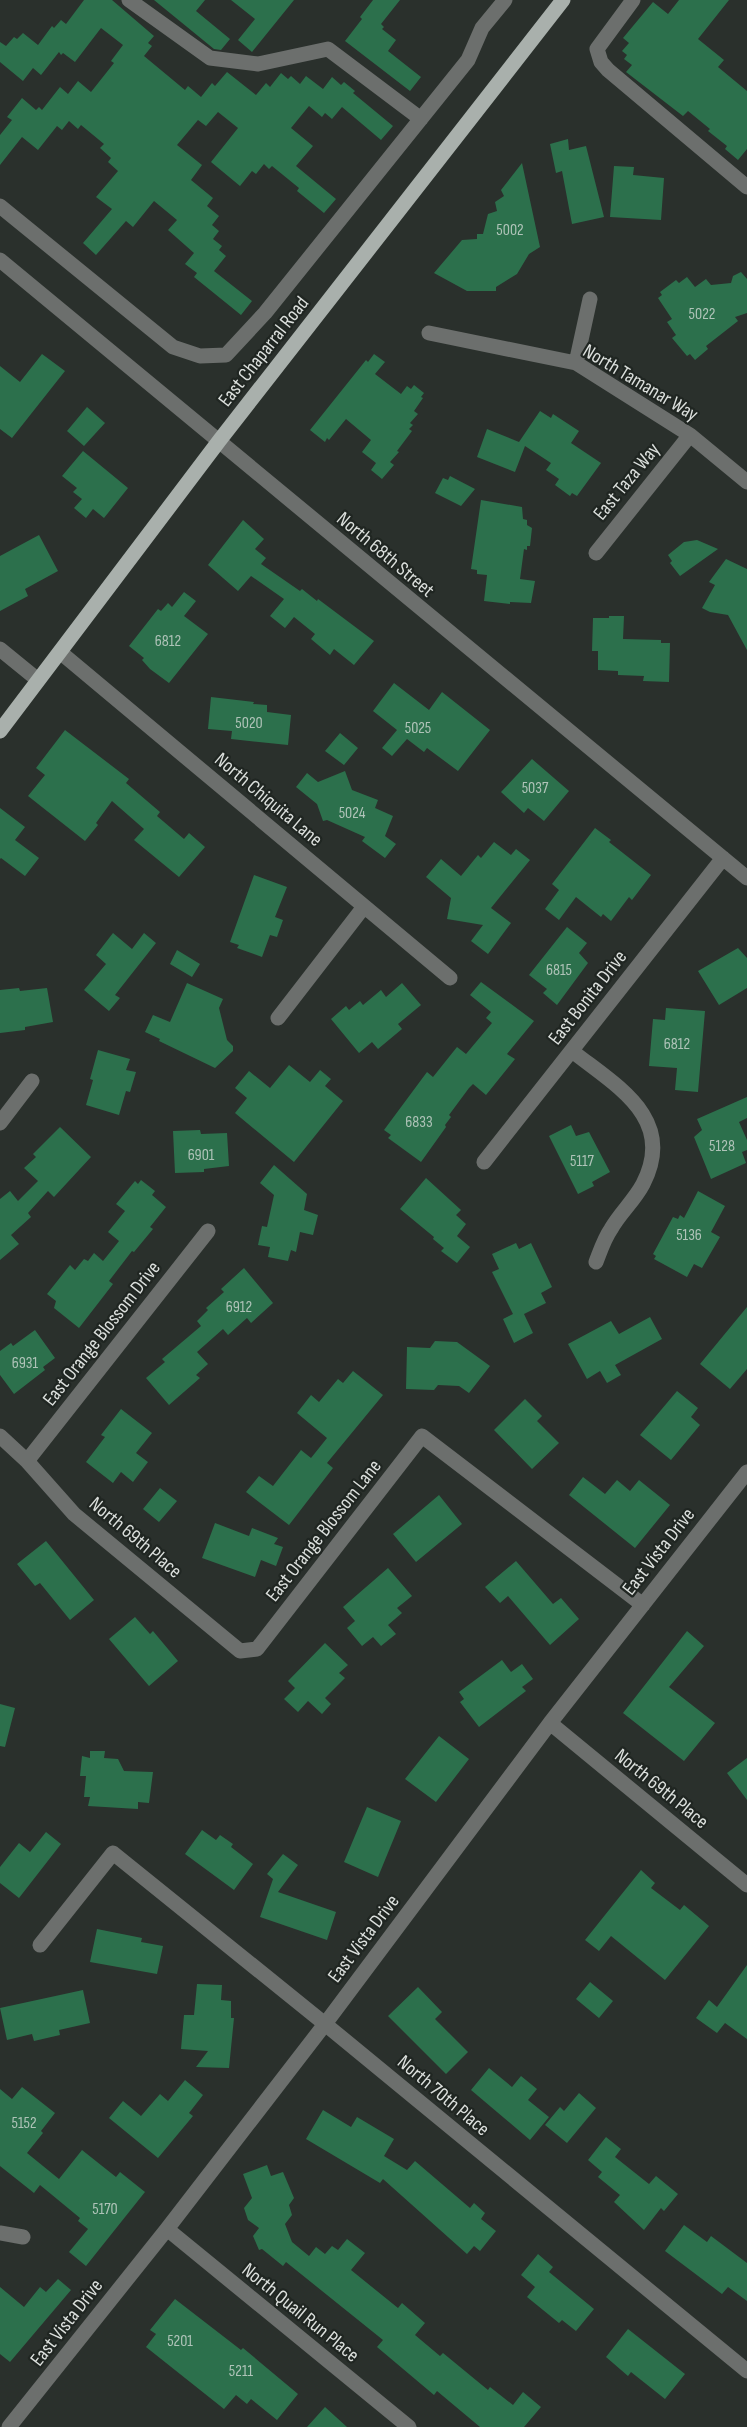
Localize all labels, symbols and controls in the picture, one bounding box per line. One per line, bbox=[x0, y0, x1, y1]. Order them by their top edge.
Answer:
house number: 5002 bbox=[496, 221, 524, 240]
street label: East Chaparral Road bbox=[213, 292, 314, 411]
house number: 5022 bbox=[689, 305, 715, 324]
street label: North Tamanar Way bbox=[578, 339, 703, 427]
street label: East Taza Way bbox=[588, 438, 665, 525]
street label: North 68th Street bbox=[332, 507, 439, 602]
house number: 6812 bbox=[155, 632, 181, 651]
house number: 5020 bbox=[235, 714, 263, 733]
house number: 5025 bbox=[405, 719, 431, 738]
street label: North Chiquita Lane bbox=[210, 748, 327, 852]
house number: 5037 bbox=[522, 779, 549, 798]
house number: 5024 bbox=[339, 804, 366, 823]
street label: East Bonita Drive bbox=[543, 946, 632, 1050]
house number: 6815 bbox=[546, 961, 572, 980]
house number: 6812 bbox=[664, 1035, 690, 1054]
house number: 6833 bbox=[405, 1113, 433, 1132]
house number: 5128 bbox=[709, 1137, 735, 1156]
house number: 6901 bbox=[188, 1146, 215, 1165]
house number: 5117 bbox=[570, 1152, 595, 1171]
house number: 5136 bbox=[676, 1226, 702, 1245]
street label: East Orange Blossom Drive bbox=[38, 1256, 166, 1411]
house number: 6912 bbox=[226, 1298, 252, 1317]
house number: 6931 bbox=[12, 1354, 39, 1373]
street label: East Orange Blossom Lane bbox=[261, 1455, 387, 1606]
street label: North 69th Place bbox=[84, 1492, 187, 1583]
street label: East Vista Drive bbox=[617, 1503, 700, 1600]
street label: North 69th Place bbox=[610, 1744, 713, 1834]
street label: East Vista Drive bbox=[323, 1890, 405, 1987]
street label: North 70th Place bbox=[392, 2050, 494, 2141]
house number: 5152 bbox=[11, 2114, 37, 2133]
house number: 5170 bbox=[92, 2200, 118, 2219]
street label: North Quail Run Place bbox=[237, 2258, 364, 2367]
street label: East Vista Drive bbox=[25, 2274, 108, 2371]
house number: 5201 bbox=[167, 2332, 193, 2351]
house number: 5211 bbox=[229, 2362, 254, 2381]

